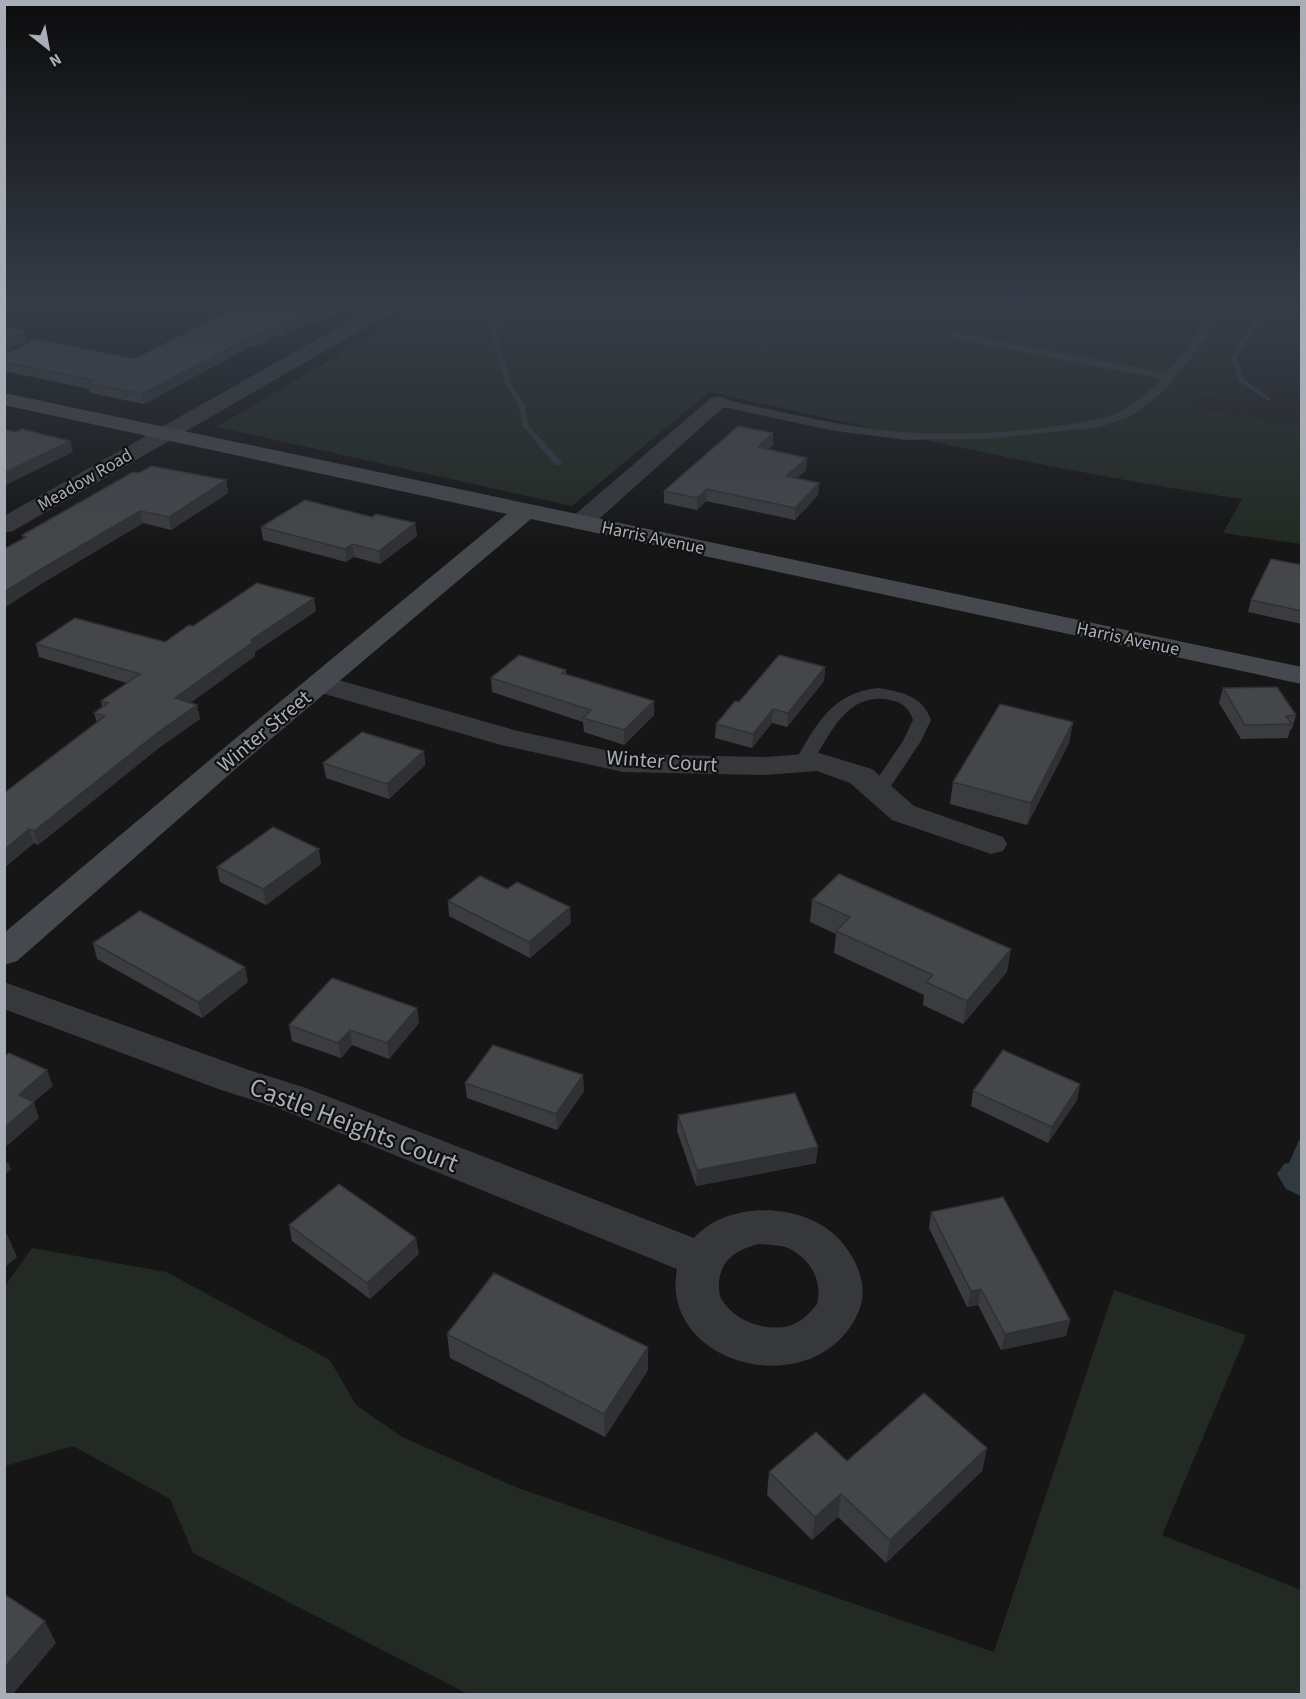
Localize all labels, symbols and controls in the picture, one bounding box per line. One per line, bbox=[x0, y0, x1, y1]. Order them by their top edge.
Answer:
north arrow bbox=[18, 18, 78, 78]
text: N bbox=[45, 48, 65, 72]
street label: Meadow Road bbox=[33, 443, 137, 517]
street label: Harris Avenue bbox=[599, 515, 707, 561]
street label: Harris Avenue bbox=[1074, 616, 1182, 662]
street label: Winter Street bbox=[211, 683, 317, 779]
street label: Winter Court bbox=[606, 742, 718, 780]
street label: Castle Heights Court bbox=[244, 1068, 464, 1182]

